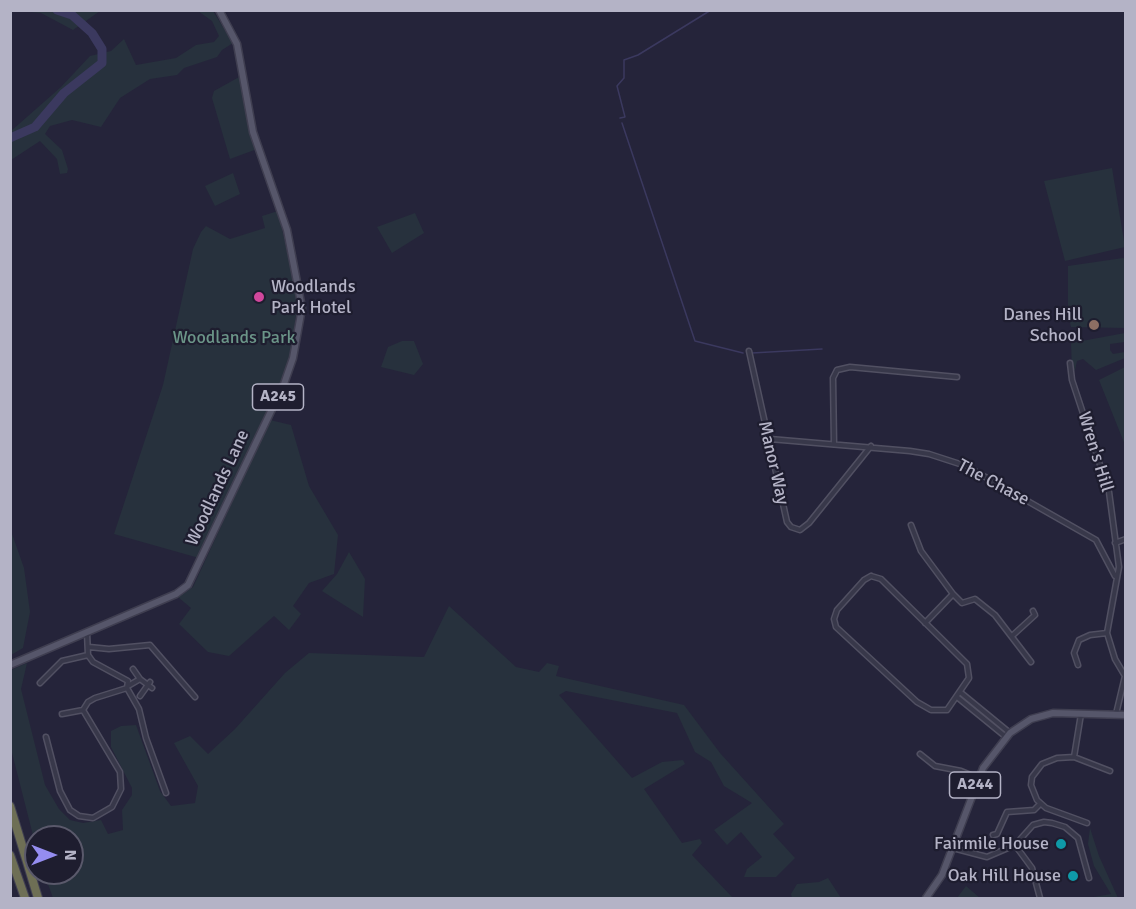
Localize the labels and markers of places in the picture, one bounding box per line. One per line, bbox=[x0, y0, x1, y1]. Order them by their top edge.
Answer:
place label: Woodlands Park Hotel bbox=[271, 276, 356, 318]
marker: Woodlands Park Hotel bbox=[252, 290, 266, 304]
place label: Danes Hill School bbox=[1003, 304, 1082, 346]
marker: Danes Hill School bbox=[1087, 318, 1101, 332]
place label: Fairmile House bbox=[934, 833, 1049, 855]
marker: Fairmile House bbox=[1054, 837, 1068, 851]
place label: Oak Hill House bbox=[948, 865, 1061, 887]
marker: Oak Hill House bbox=[1066, 869, 1080, 883]

